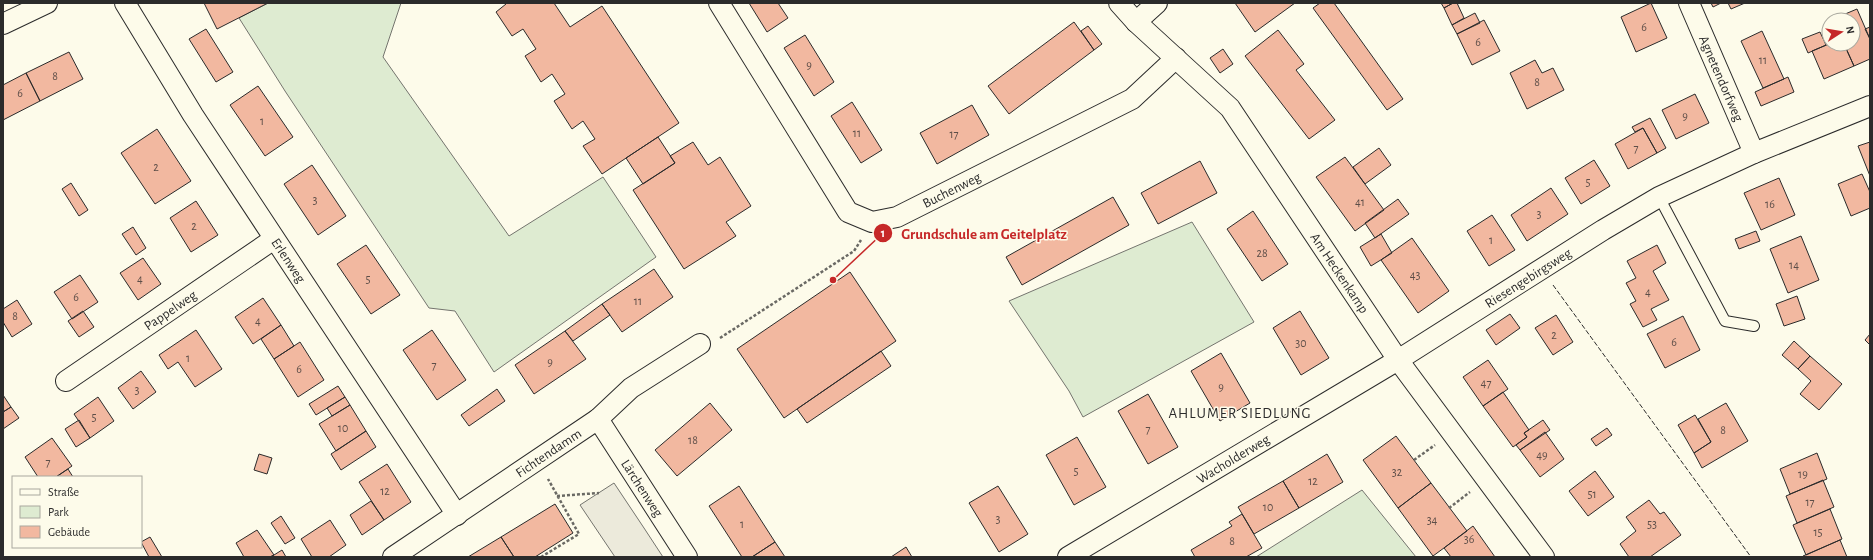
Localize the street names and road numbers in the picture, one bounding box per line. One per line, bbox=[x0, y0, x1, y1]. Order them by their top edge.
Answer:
street label: Agnetendorfweg bbox=[1696, 34, 1745, 124]
street label: Buchenweg bbox=[920, 170, 983, 211]
street label: Am Heckenkamp bbox=[1307, 231, 1371, 316]
street label: Erlenweg bbox=[268, 236, 308, 286]
street label: Riesengebirgsweg bbox=[1483, 246, 1574, 311]
street label: Pappelweg bbox=[142, 288, 199, 333]
street label: Fichtendamm bbox=[513, 426, 584, 480]
street label: Wacholderweg bbox=[1195, 432, 1272, 486]
street label: Lärchenweg bbox=[618, 457, 665, 520]

